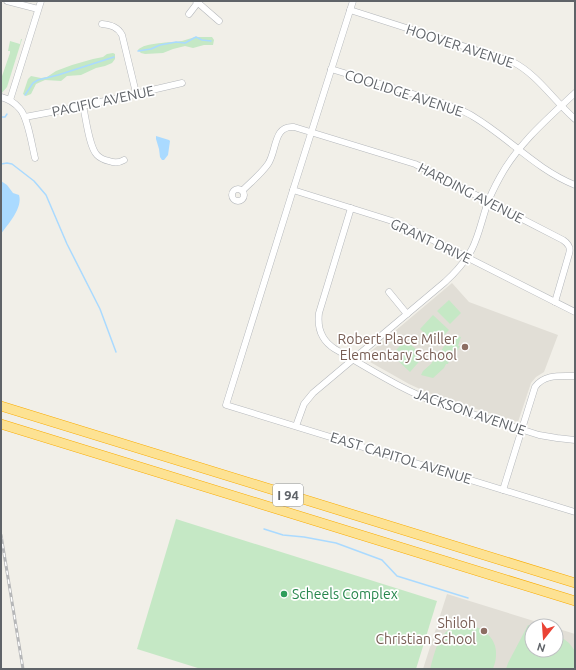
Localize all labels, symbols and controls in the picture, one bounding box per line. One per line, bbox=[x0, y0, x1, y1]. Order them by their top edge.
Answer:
street label: HOOVER AVENUE bbox=[404, 21, 516, 71]
street label: COOLIDGE AVENUE bbox=[343, 66, 465, 120]
street label: PACIFIC AVENUE bbox=[50, 82, 156, 120]
street label: HARDING AVENUE bbox=[416, 160, 526, 227]
street label: GRANT DRIVE bbox=[388, 215, 474, 267]
place label: Robert Place Miller Elementary School bbox=[338, 331, 458, 363]
marker: Robert Place Miller Elementary School bbox=[460, 342, 470, 352]
street label: JACKSON AVENUE bbox=[412, 385, 528, 439]
street label: EAST CAPITOL AVENUE bbox=[328, 429, 474, 487]
road number: I 94 bbox=[273, 484, 303, 506]
place label: Scheels Complex bbox=[292, 586, 398, 602]
marker: Scheels Complex bbox=[279, 589, 289, 599]
place label: Shiloh Christian School bbox=[375, 615, 476, 647]
north arrow bbox=[524, 618, 564, 658]
marker: Shiloh Christian School bbox=[479, 626, 489, 636]
text: N bbox=[535, 641, 547, 655]

